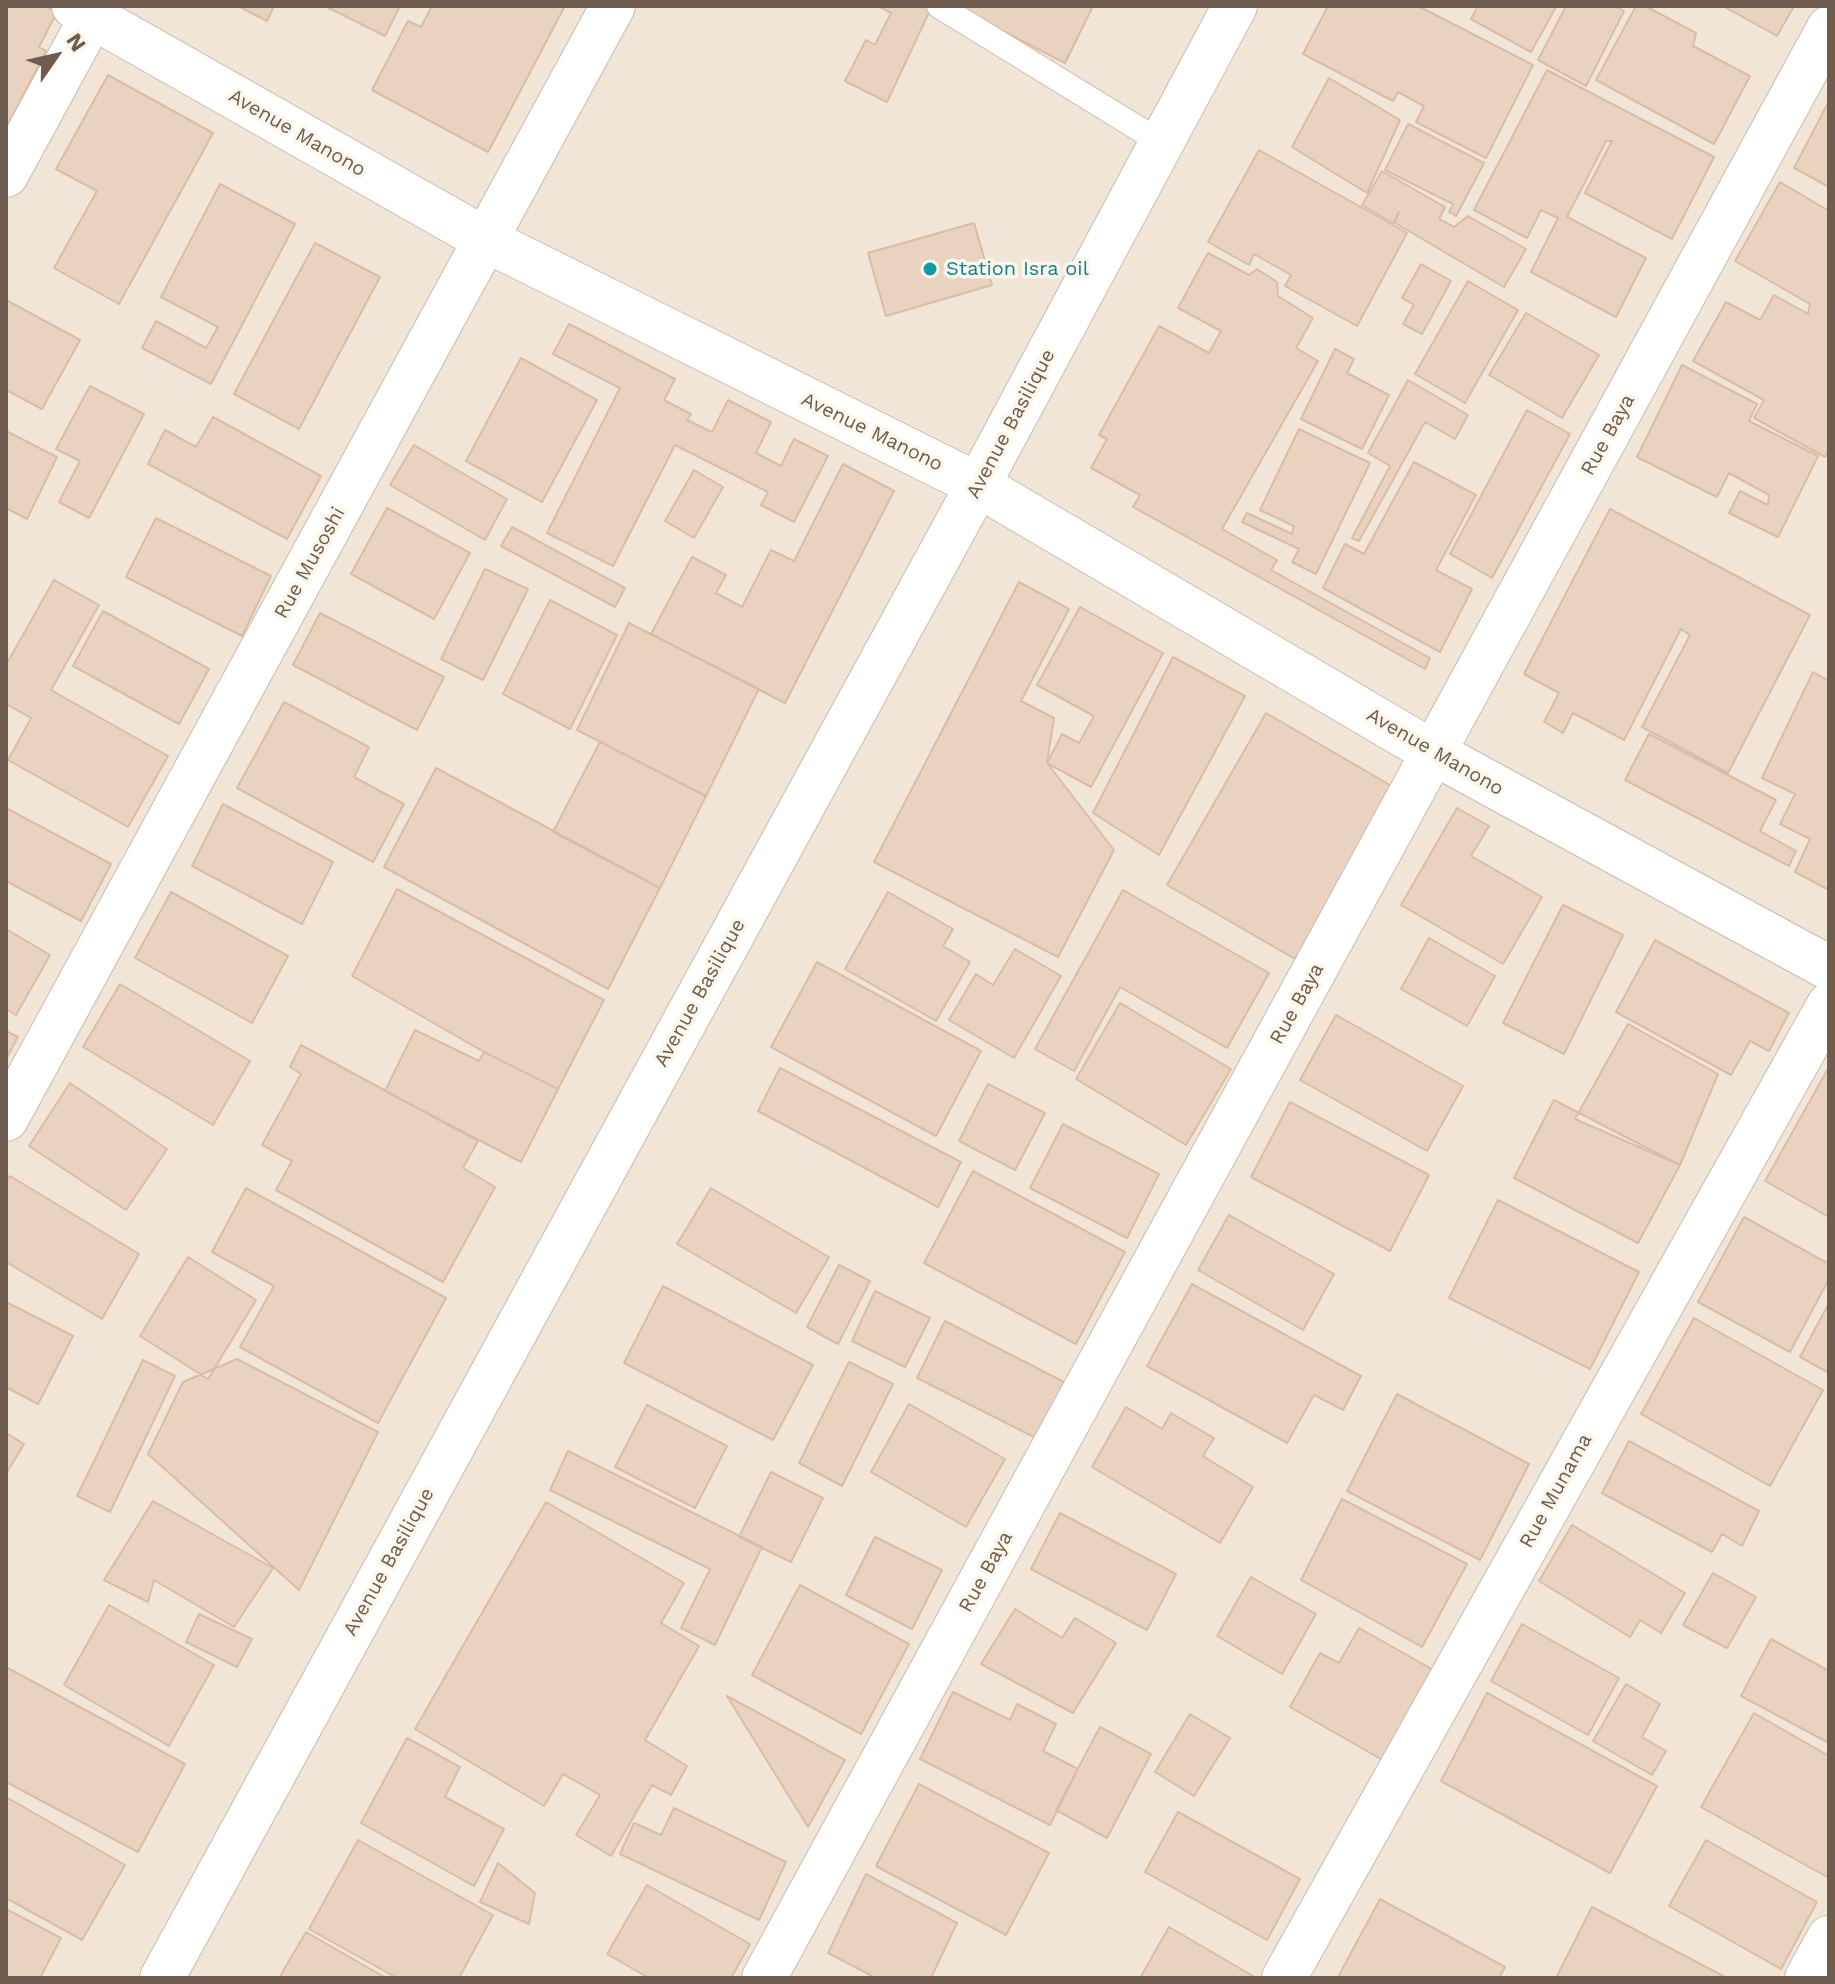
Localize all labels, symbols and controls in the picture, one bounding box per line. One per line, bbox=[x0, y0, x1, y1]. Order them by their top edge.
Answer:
north arrow bbox=[16, 16, 96, 96]
text: N bbox=[61, 29, 91, 56]
street label: Avenue Manono bbox=[224, 84, 370, 182]
place label: Station Isra oil bbox=[946, 257, 1089, 281]
marker: Station Isra oil bbox=[921, 260, 939, 278]
street label: Avenue Basilique bbox=[962, 345, 1060, 503]
street label: Avenue Manono bbox=[797, 387, 947, 477]
street label: Rue Baya bbox=[1576, 390, 1640, 480]
street label: Rue Musoshi bbox=[269, 503, 351, 623]
street label: Avenue Manono bbox=[1362, 703, 1508, 801]
street label: Avenue Basilique bbox=[649, 915, 751, 1071]
street label: Rue Baya bbox=[1265, 959, 1329, 1049]
street label: Rue Munama bbox=[1515, 1430, 1597, 1552]
street label: Avenue Basilique bbox=[338, 1484, 440, 1640]
street label: Rue Baya bbox=[954, 1527, 1018, 1617]

